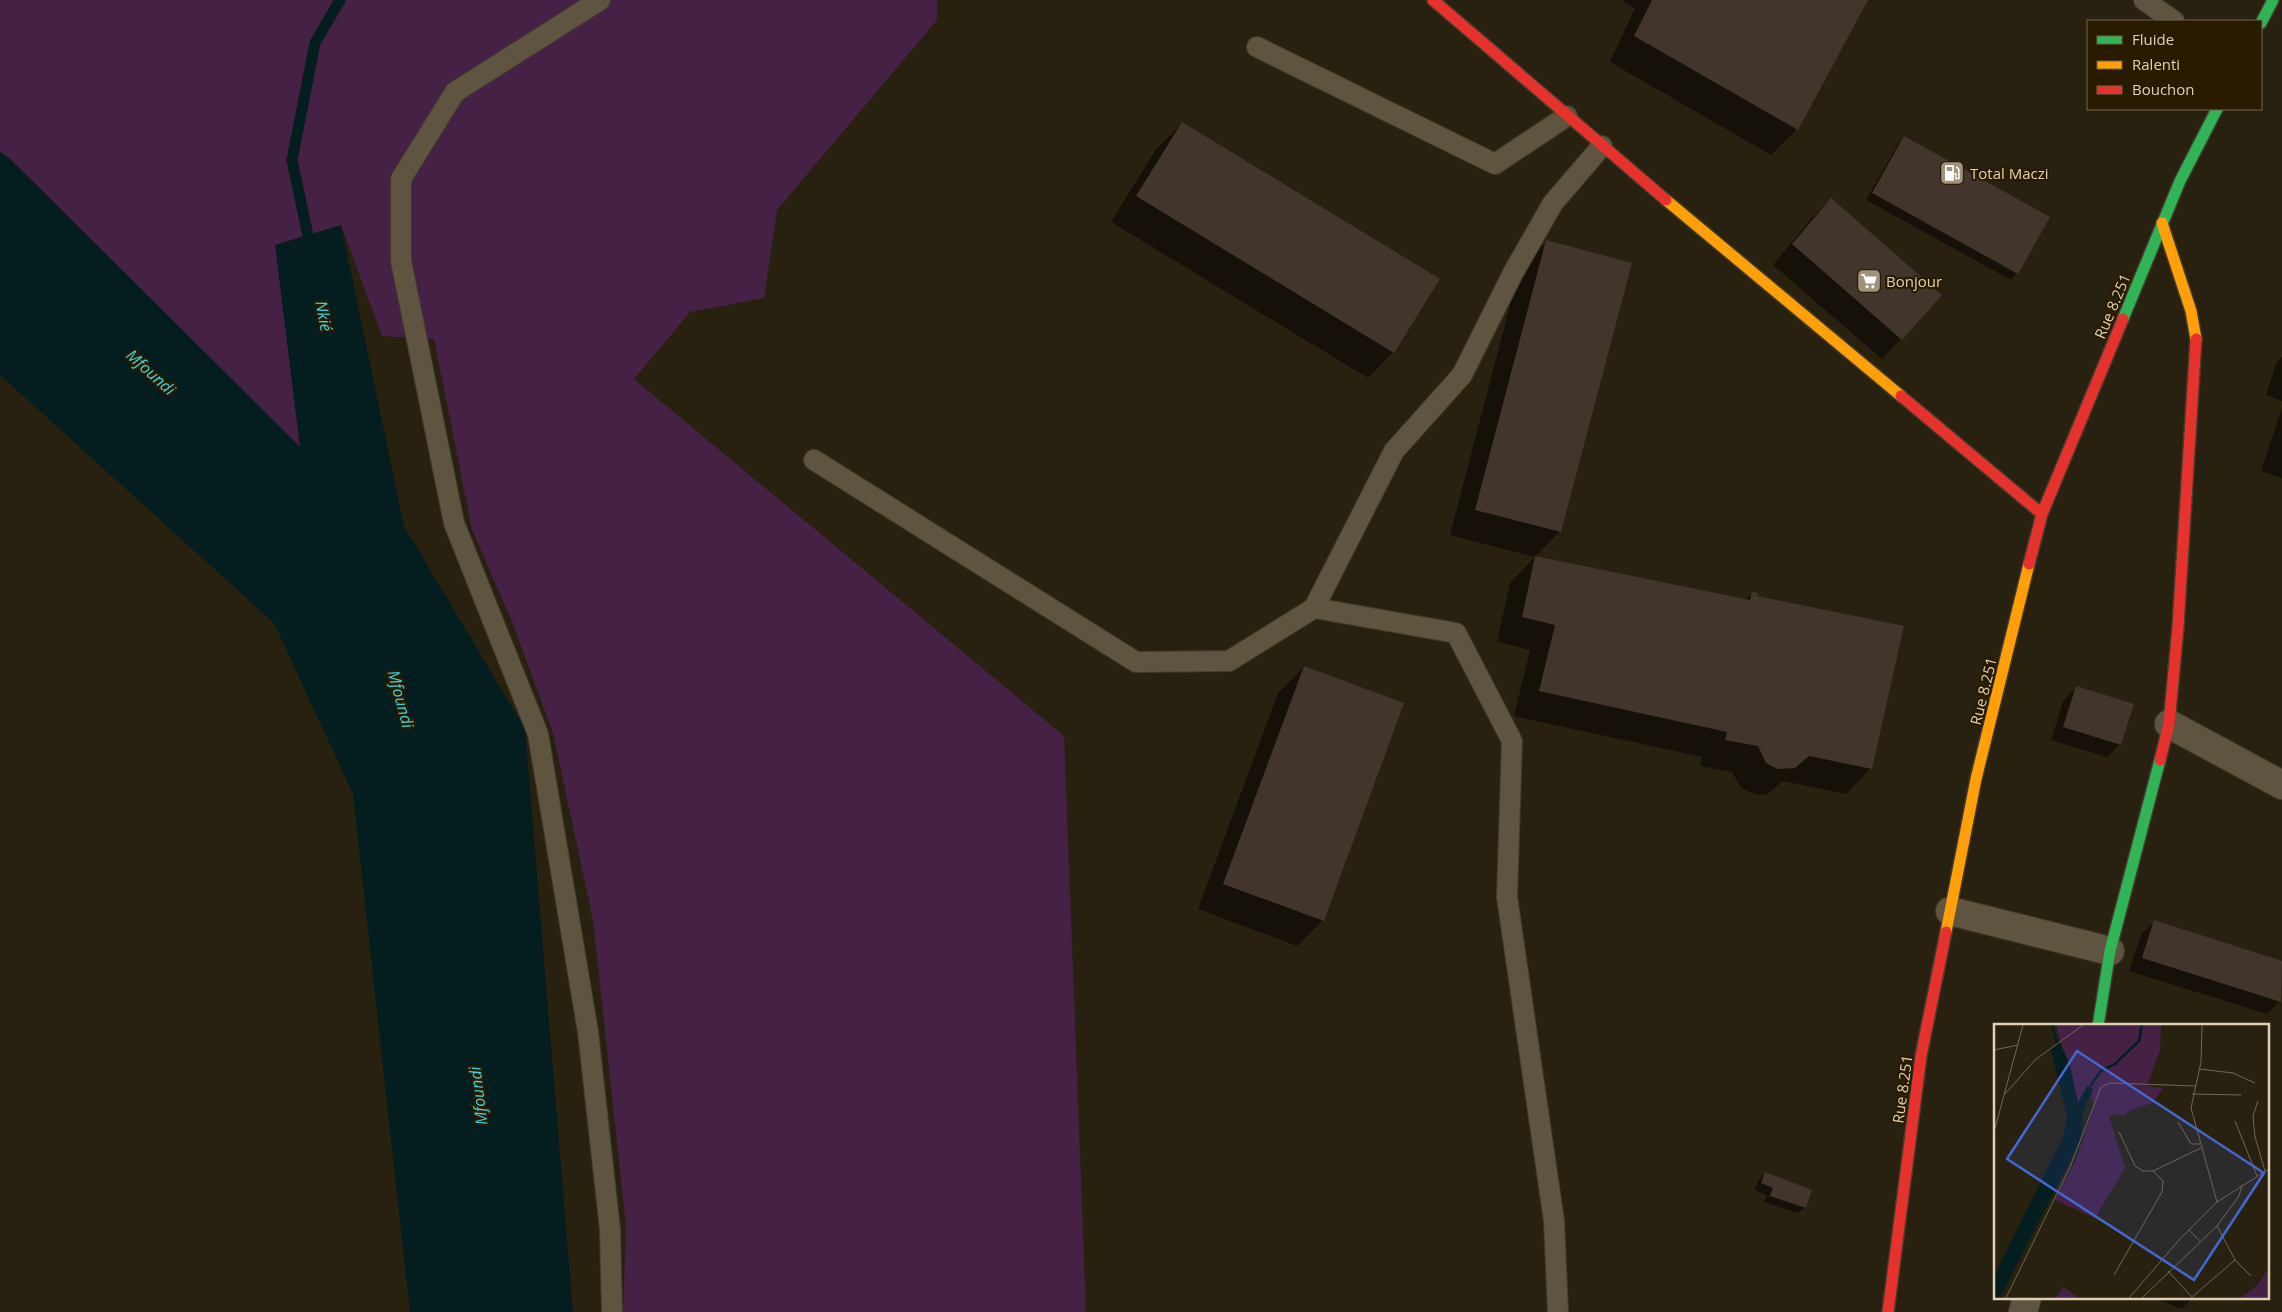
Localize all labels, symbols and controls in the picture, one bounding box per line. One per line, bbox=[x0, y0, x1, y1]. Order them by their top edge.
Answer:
legend bbox=[2087, 20, 2262, 110]
text: Fluide bbox=[2132, 29, 2174, 49]
text: Ralenti bbox=[2132, 54, 2180, 74]
text: Bouchon bbox=[2132, 79, 2195, 99]
fuel station icon: Total Maczi bbox=[1939, 160, 1965, 186]
place label: Total Maczi bbox=[1970, 163, 2048, 183]
supermarket icon: Bonjour bbox=[1856, 268, 1882, 294]
street label: Rue 8.251 bbox=[2089, 270, 2135, 342]
place label: Bonjour bbox=[1886, 271, 1942, 291]
water label: Nkié bbox=[310, 299, 338, 333]
water label: Mfoundi bbox=[122, 344, 181, 401]
street label: Rue 8.251 bbox=[1965, 655, 2001, 727]
water label: Mfoundi bbox=[383, 668, 420, 731]
inset map bbox=[1994, 1024, 2270, 1300]
street label: Rue 8.251 bbox=[1887, 1053, 1917, 1125]
water label: Mfoundi bbox=[463, 1064, 493, 1127]

